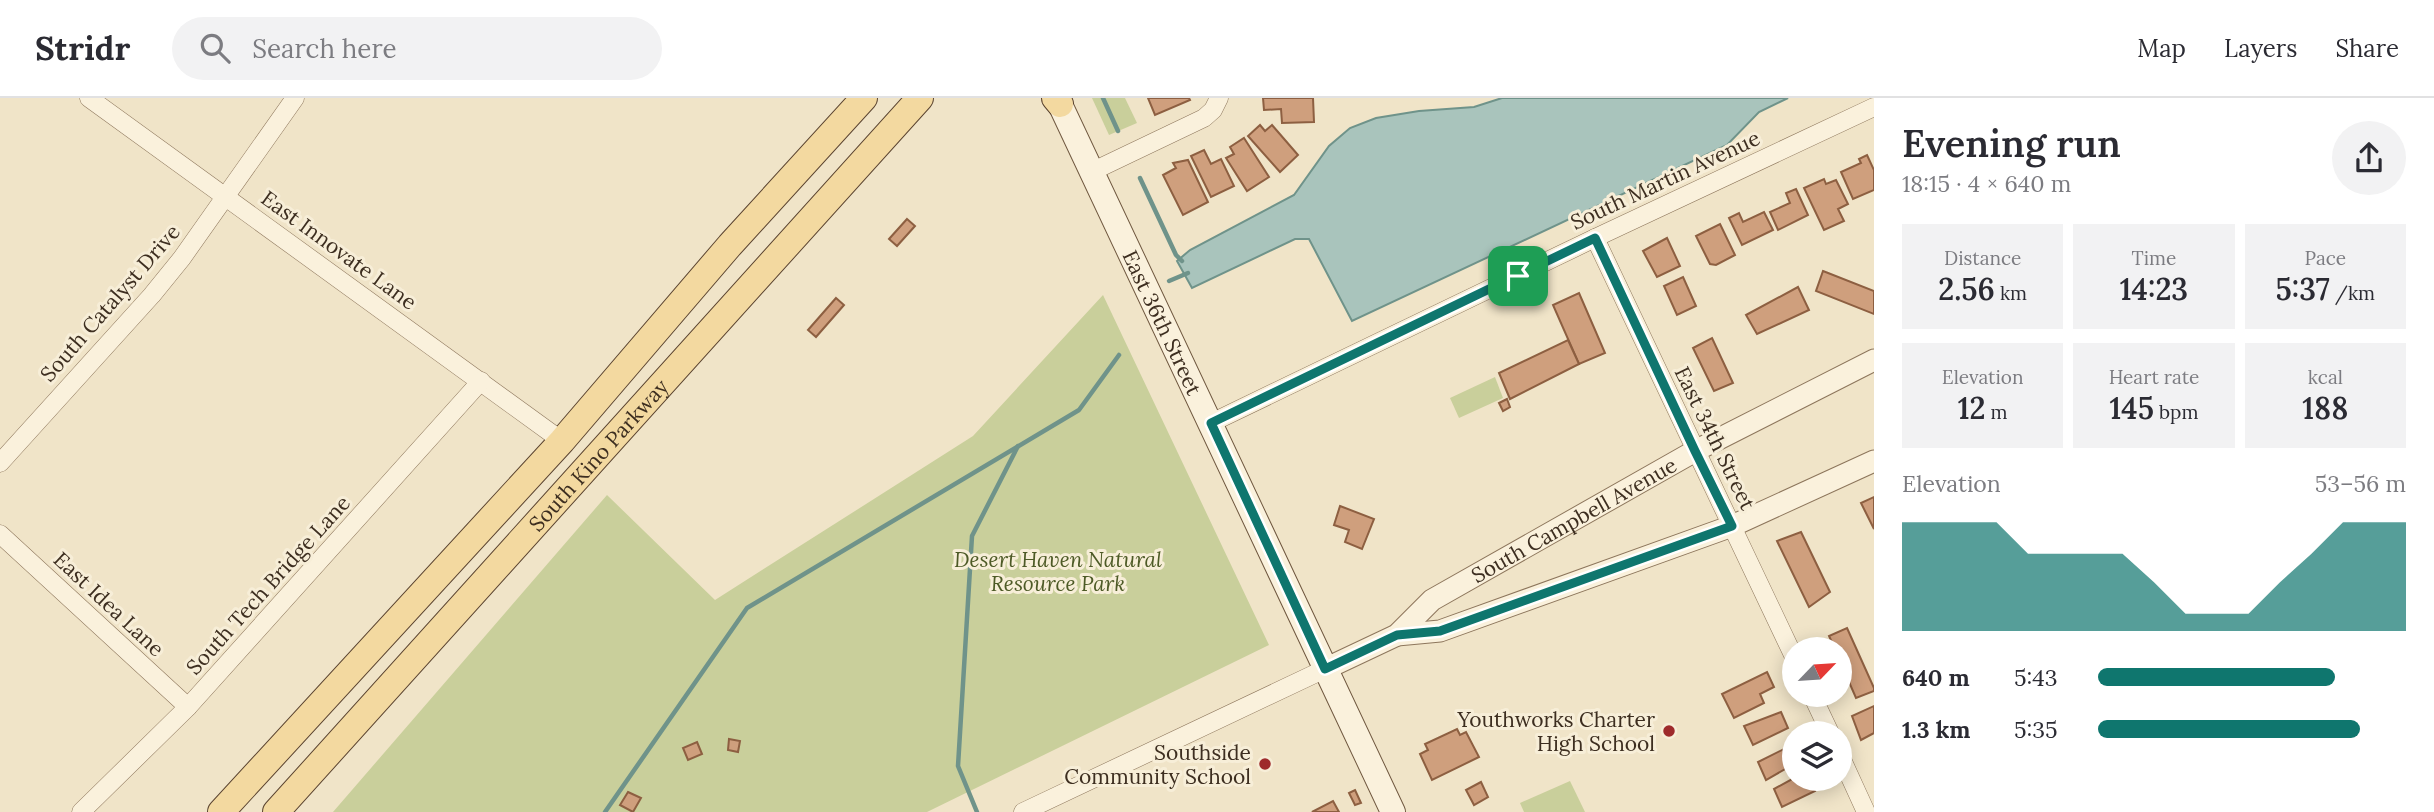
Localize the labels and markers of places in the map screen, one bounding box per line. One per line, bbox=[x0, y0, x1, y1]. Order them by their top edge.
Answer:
pin bbox=[1488, 246, 1548, 306]
place label: Youthworks Charter High School bbox=[1456, 706, 1655, 757]
marker: Youthworks Charter High School bbox=[1661, 723, 1677, 739]
place label: Southside Community School bbox=[1064, 739, 1251, 790]
marker: Southside Community School bbox=[1257, 756, 1273, 772]

